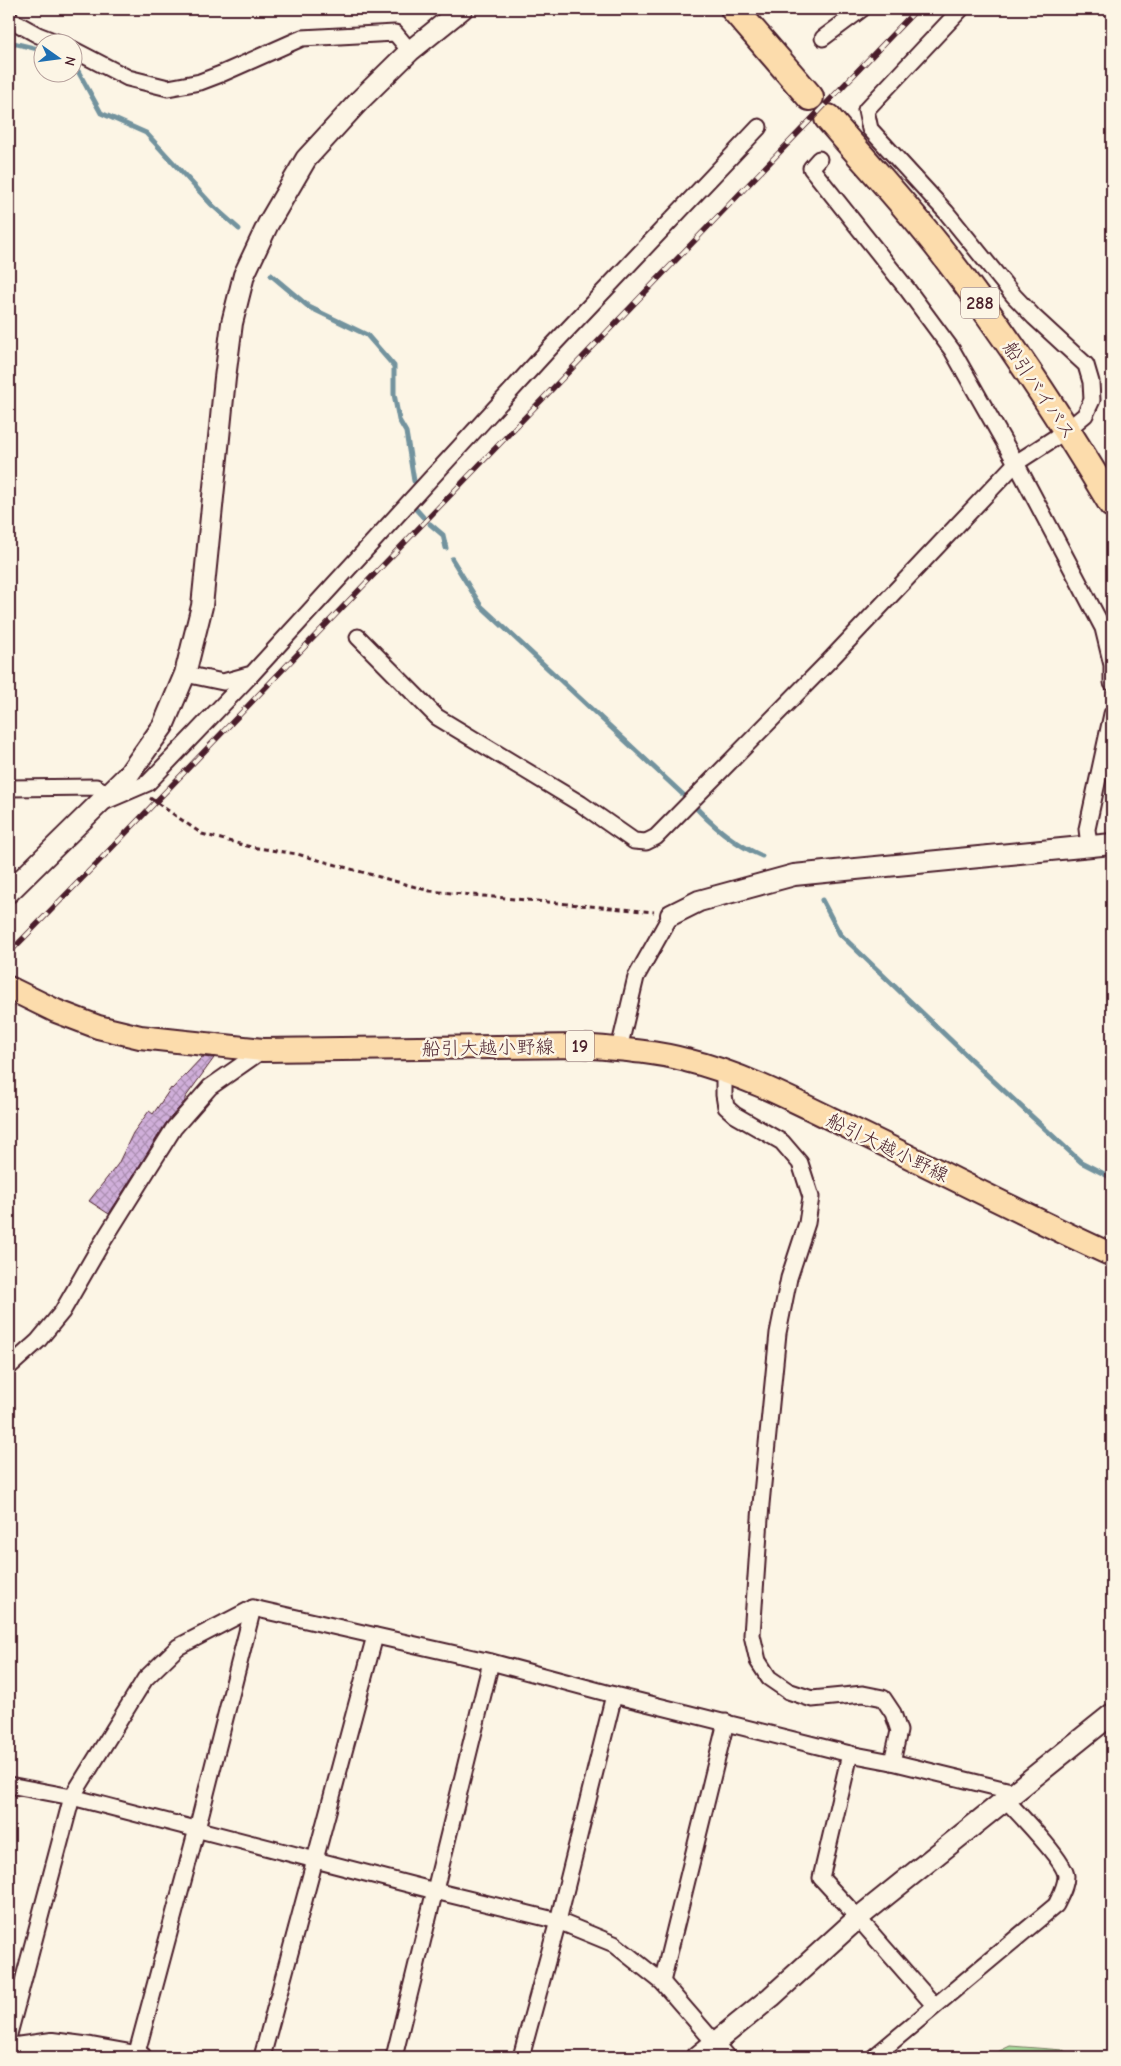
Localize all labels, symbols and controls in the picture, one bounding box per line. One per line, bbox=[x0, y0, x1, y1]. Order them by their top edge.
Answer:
north arrow bbox=[32, 32, 82, 82]
text: N bbox=[61, 55, 79, 68]
road number: 288 bbox=[961, 288, 999, 318]
street label: 船引バイパス bbox=[998, 337, 1080, 444]
road number: 19 bbox=[566, 1030, 594, 1062]
street label: 船引大越小野線 bbox=[421, 1036, 555, 1060]
street label: 船引大越小野線 bbox=[823, 1109, 952, 1187]

